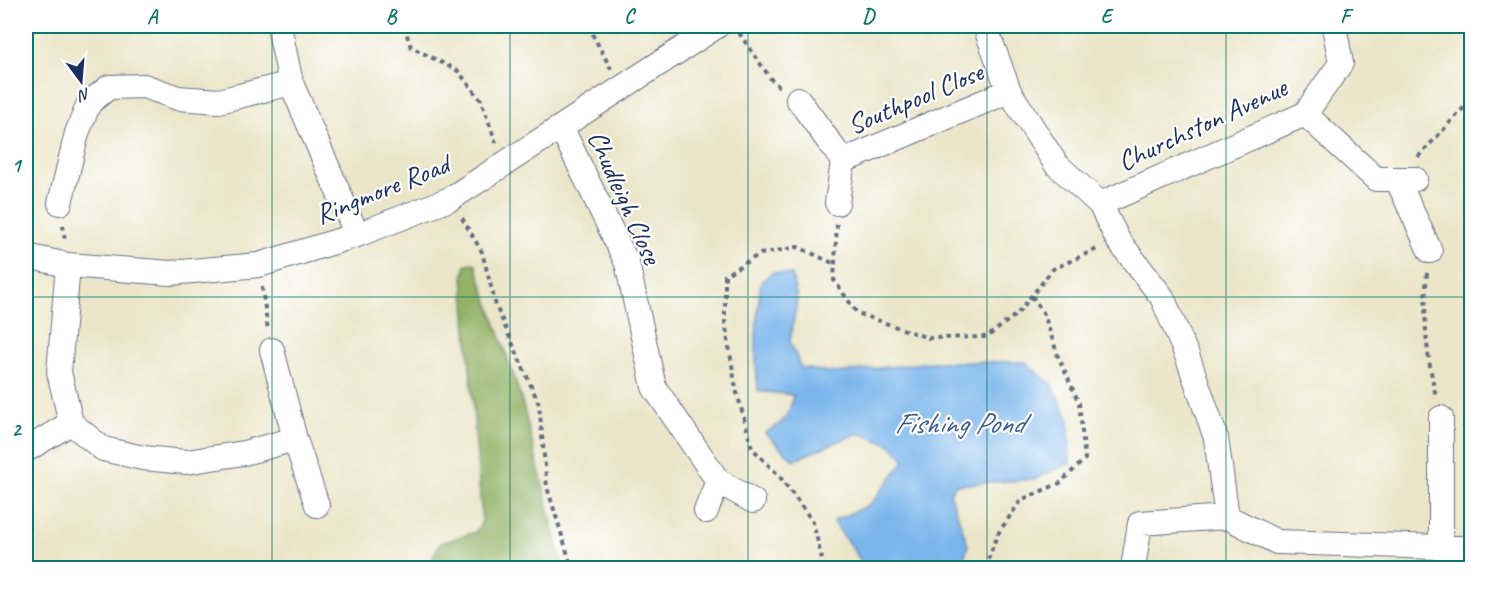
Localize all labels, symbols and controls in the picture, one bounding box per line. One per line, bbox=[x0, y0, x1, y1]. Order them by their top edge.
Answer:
text: A bbox=[147, 4, 159, 29]
text: B bbox=[386, 4, 398, 29]
text: C bbox=[624, 4, 636, 29]
text: D bbox=[862, 4, 876, 29]
text: E bbox=[1101, 4, 1115, 29]
text: F bbox=[1340, 4, 1354, 29]
north arrow bbox=[51, 51, 111, 111]
street label: Southpool Close bbox=[842, 53, 990, 142]
street label: Churchston Avenue bbox=[1112, 69, 1294, 178]
text: N bbox=[74, 83, 92, 106]
street label: Chudleigh Close bbox=[580, 125, 671, 271]
street label: Ringmore Road bbox=[310, 145, 458, 232]
text: 1 bbox=[12, 153, 23, 178]
water label: Fishing Pond bbox=[894, 404, 1033, 442]
text: 2 bbox=[12, 417, 23, 442]

